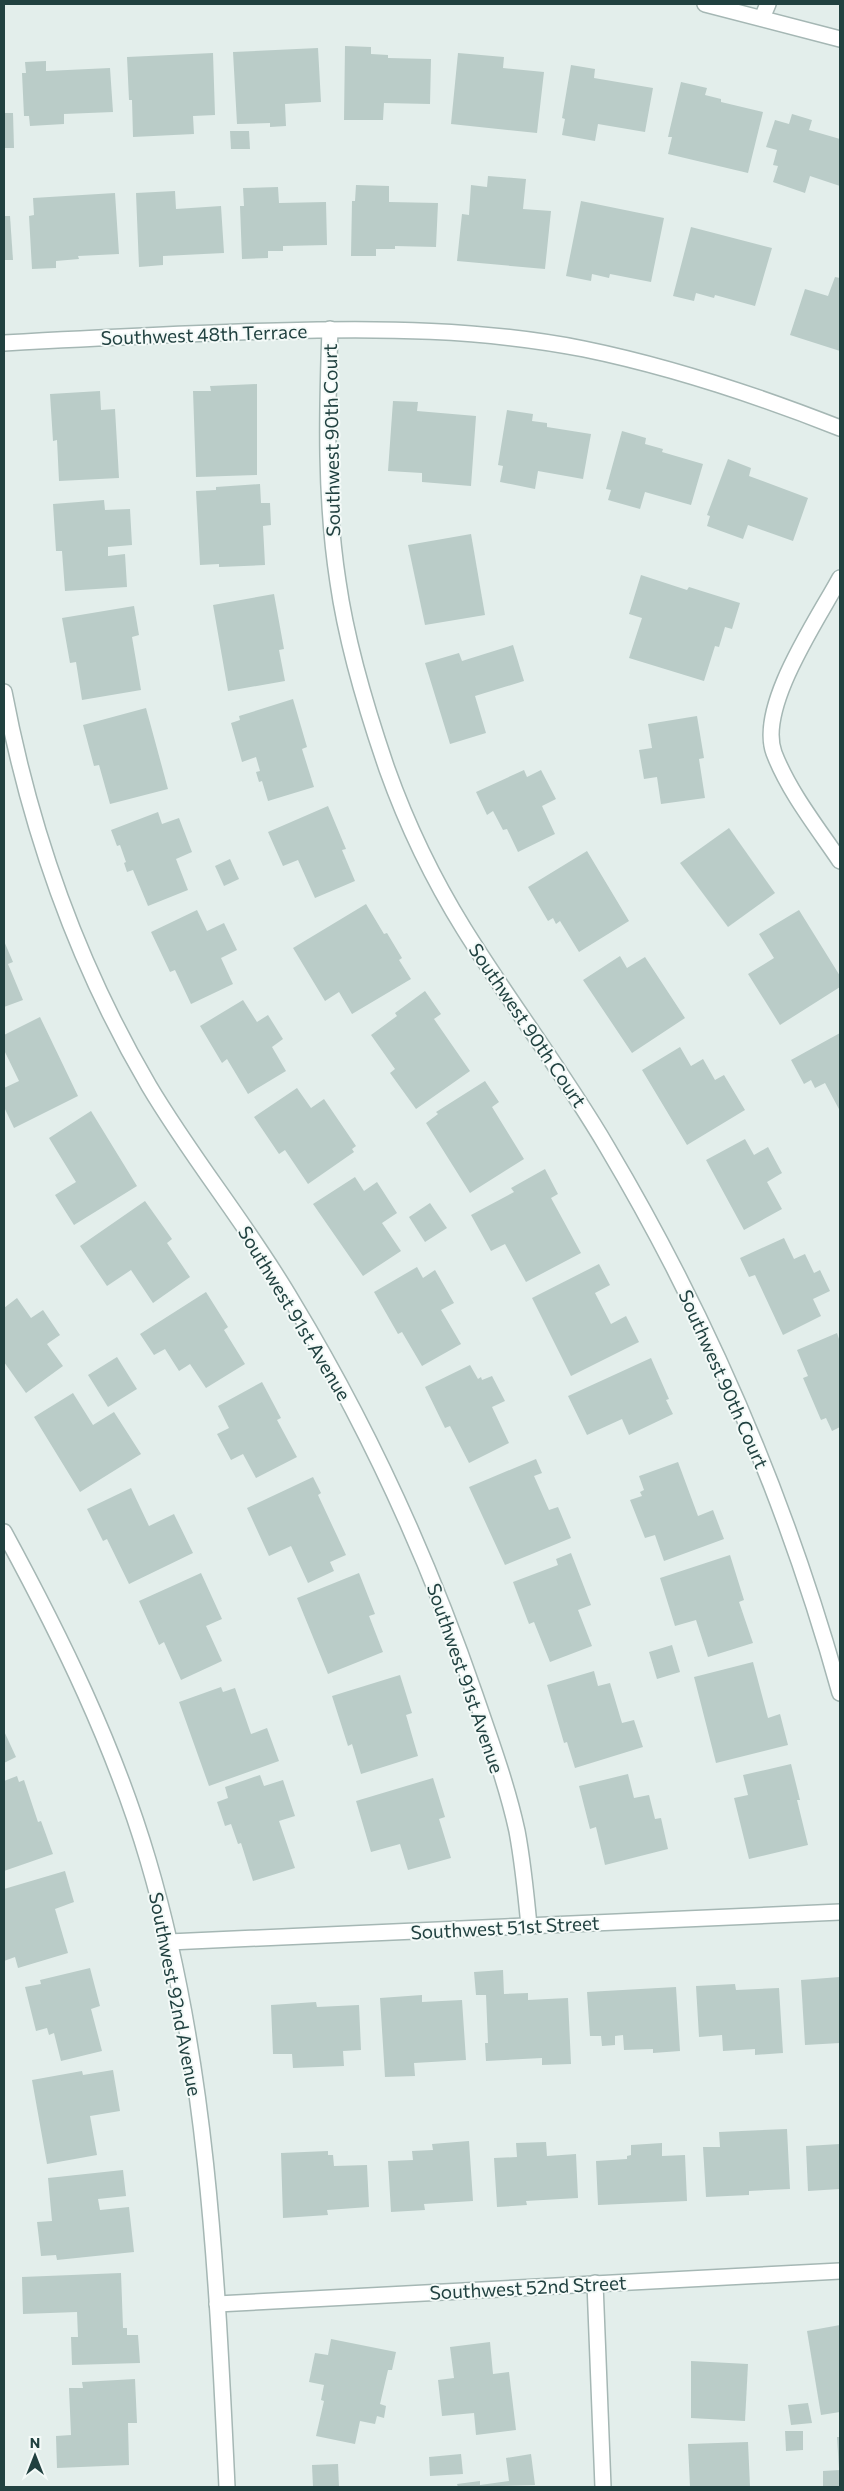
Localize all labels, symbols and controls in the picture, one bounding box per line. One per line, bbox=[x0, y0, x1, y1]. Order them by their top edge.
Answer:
street label: Southwest 48th Terrace bbox=[100, 319, 308, 349]
street label: Southwest 90th Court bbox=[318, 343, 344, 537]
street label: Southwest 90th Court bbox=[464, 939, 592, 1112]
street label: Southwest 91st Avenue bbox=[234, 1222, 356, 1404]
street label: Southwest 90th Court bbox=[674, 1286, 774, 1472]
street label: Southwest 91st Avenue bbox=[423, 1580, 509, 1776]
street label: Southwest 92nd Avenue bbox=[145, 1890, 207, 2098]
street label: Southwest 51st Street bbox=[410, 1911, 600, 1943]
street label: Southwest 52nd Street bbox=[429, 2270, 627, 2304]
north arrow bbox=[10, 2431, 60, 2481]
text: N bbox=[30, 2434, 40, 2451]

